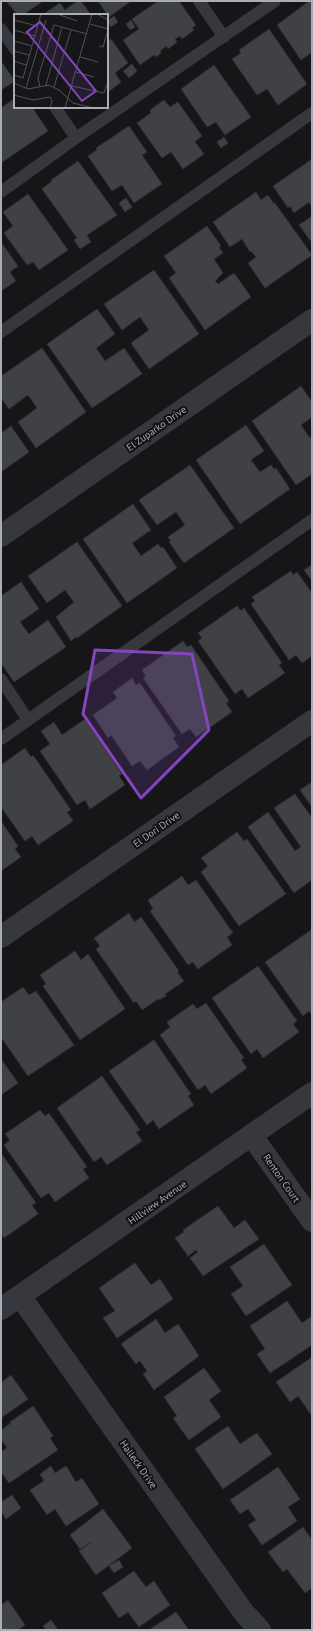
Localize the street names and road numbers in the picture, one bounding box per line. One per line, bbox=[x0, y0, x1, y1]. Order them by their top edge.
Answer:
street label: El Zuparko Drive bbox=[124, 403, 189, 454]
street label: El Dori Drive bbox=[130, 809, 182, 850]
street label: Renton Court bbox=[260, 1152, 303, 1205]
street label: Hillview Avenue bbox=[126, 1177, 189, 1227]
street label: Halleck Drive bbox=[117, 1437, 160, 1491]

